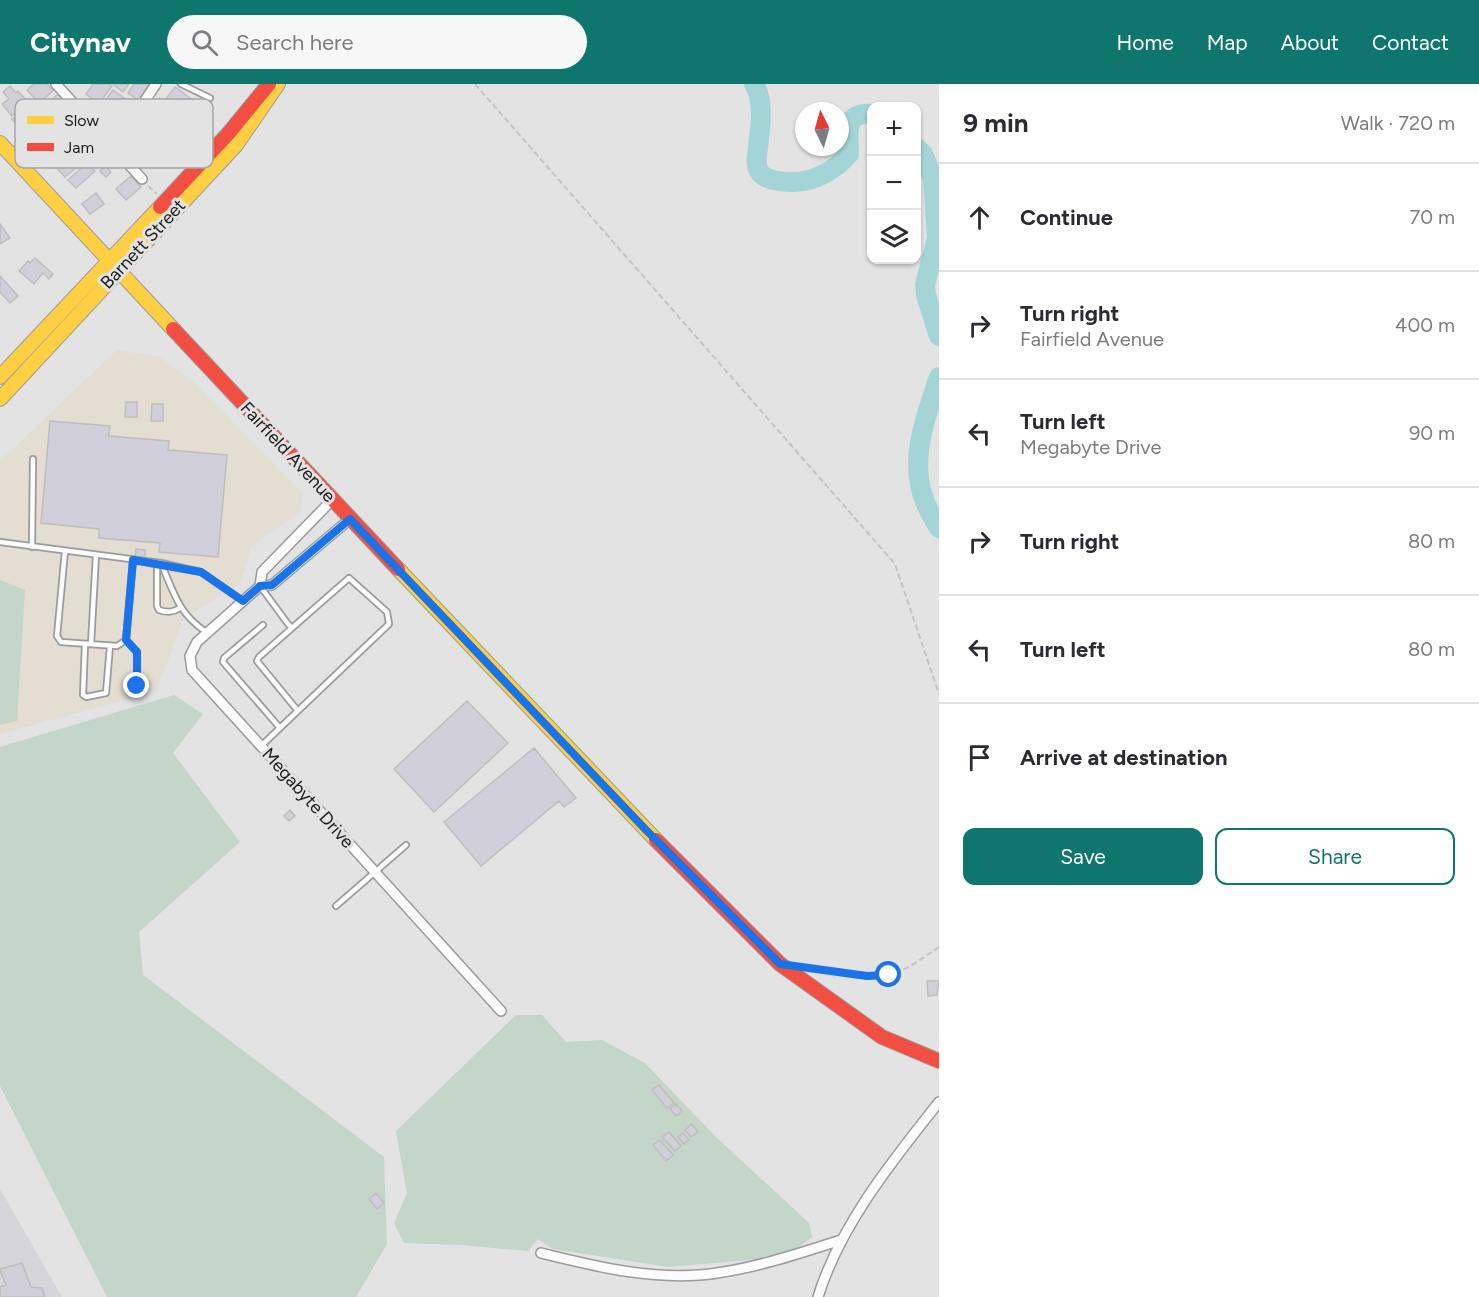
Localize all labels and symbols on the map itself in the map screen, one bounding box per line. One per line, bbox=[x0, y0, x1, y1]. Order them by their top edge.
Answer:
legend bbox=[15, 99, 213, 168]
north arrow bbox=[795, 102, 849, 156]
text: Slow bbox=[64, 111, 99, 130]
text: Jam bbox=[64, 138, 94, 157]
street label: Barnett Street bbox=[96, 194, 190, 293]
street label: Fairfield Avenue bbox=[236, 397, 340, 507]
route end bbox=[123, 672, 149, 698]
street label: Megabyte Drive bbox=[257, 743, 359, 853]
route start bbox=[875, 961, 901, 987]

